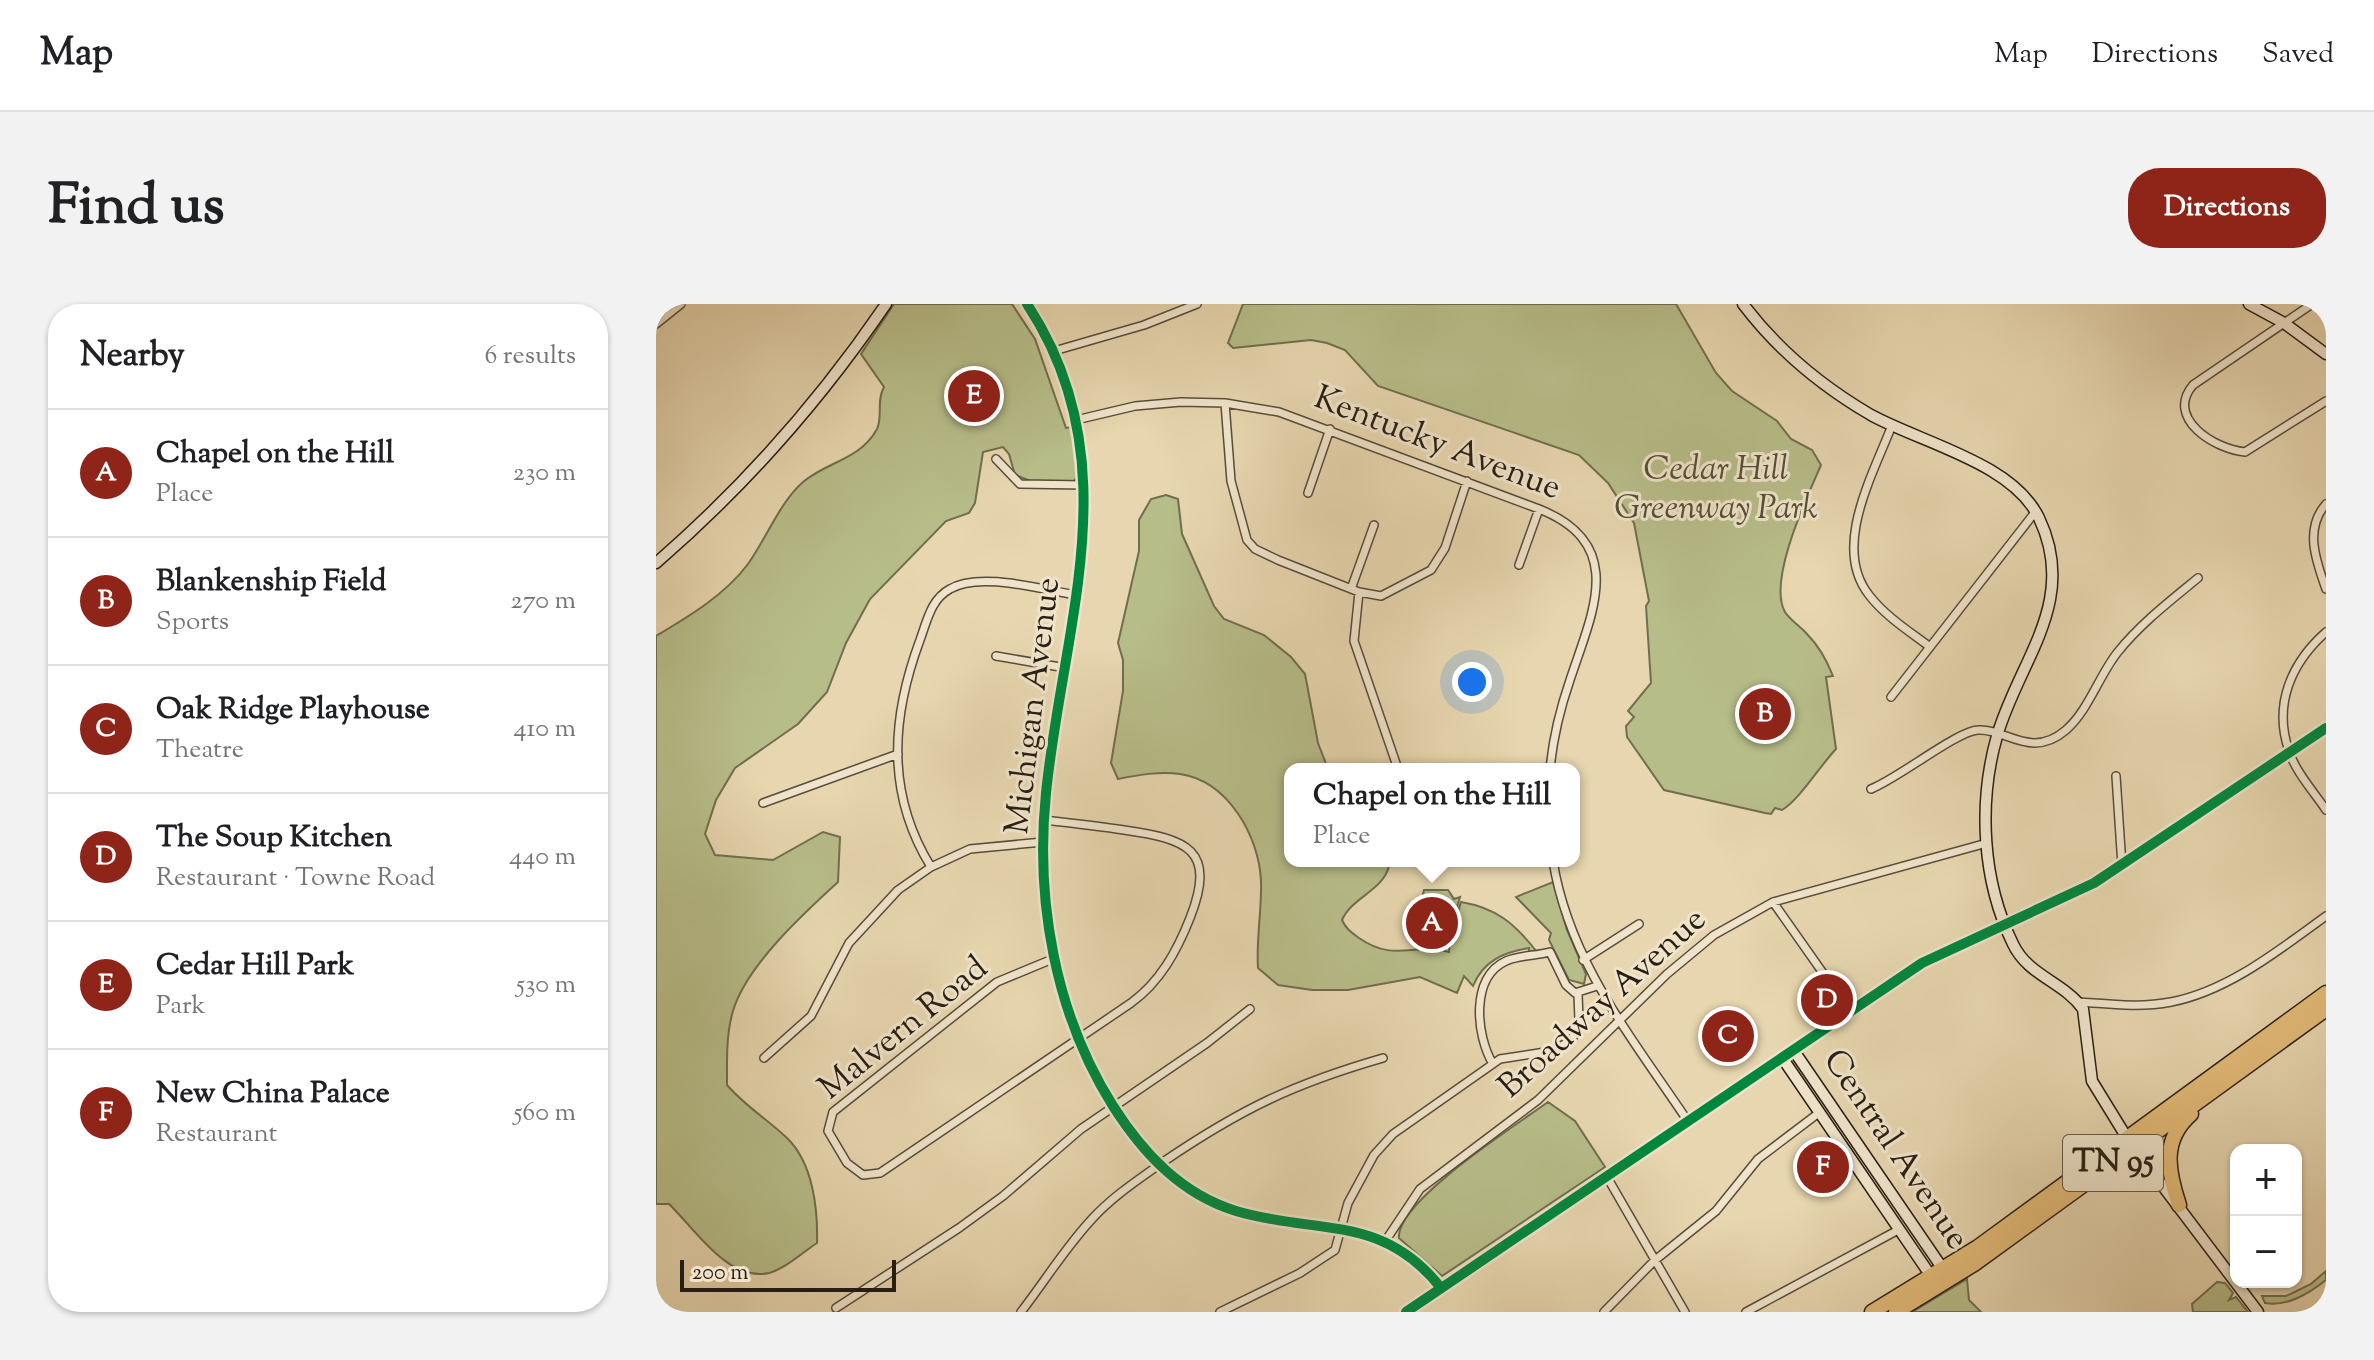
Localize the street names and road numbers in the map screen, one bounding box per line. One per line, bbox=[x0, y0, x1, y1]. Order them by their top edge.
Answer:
street label: Kentucky Avenue bbox=[1306, 374, 1568, 514]
street label: Michigan Avenue bbox=[994, 575, 1074, 837]
street label: Broadway Avenue bbox=[1488, 897, 1718, 1111]
street label: Malvern Road bbox=[809, 945, 999, 1113]
street label: Central Avenue bbox=[1810, 1040, 1980, 1260]
road number: TN 95 bbox=[2063, 1135, 2163, 1191]

